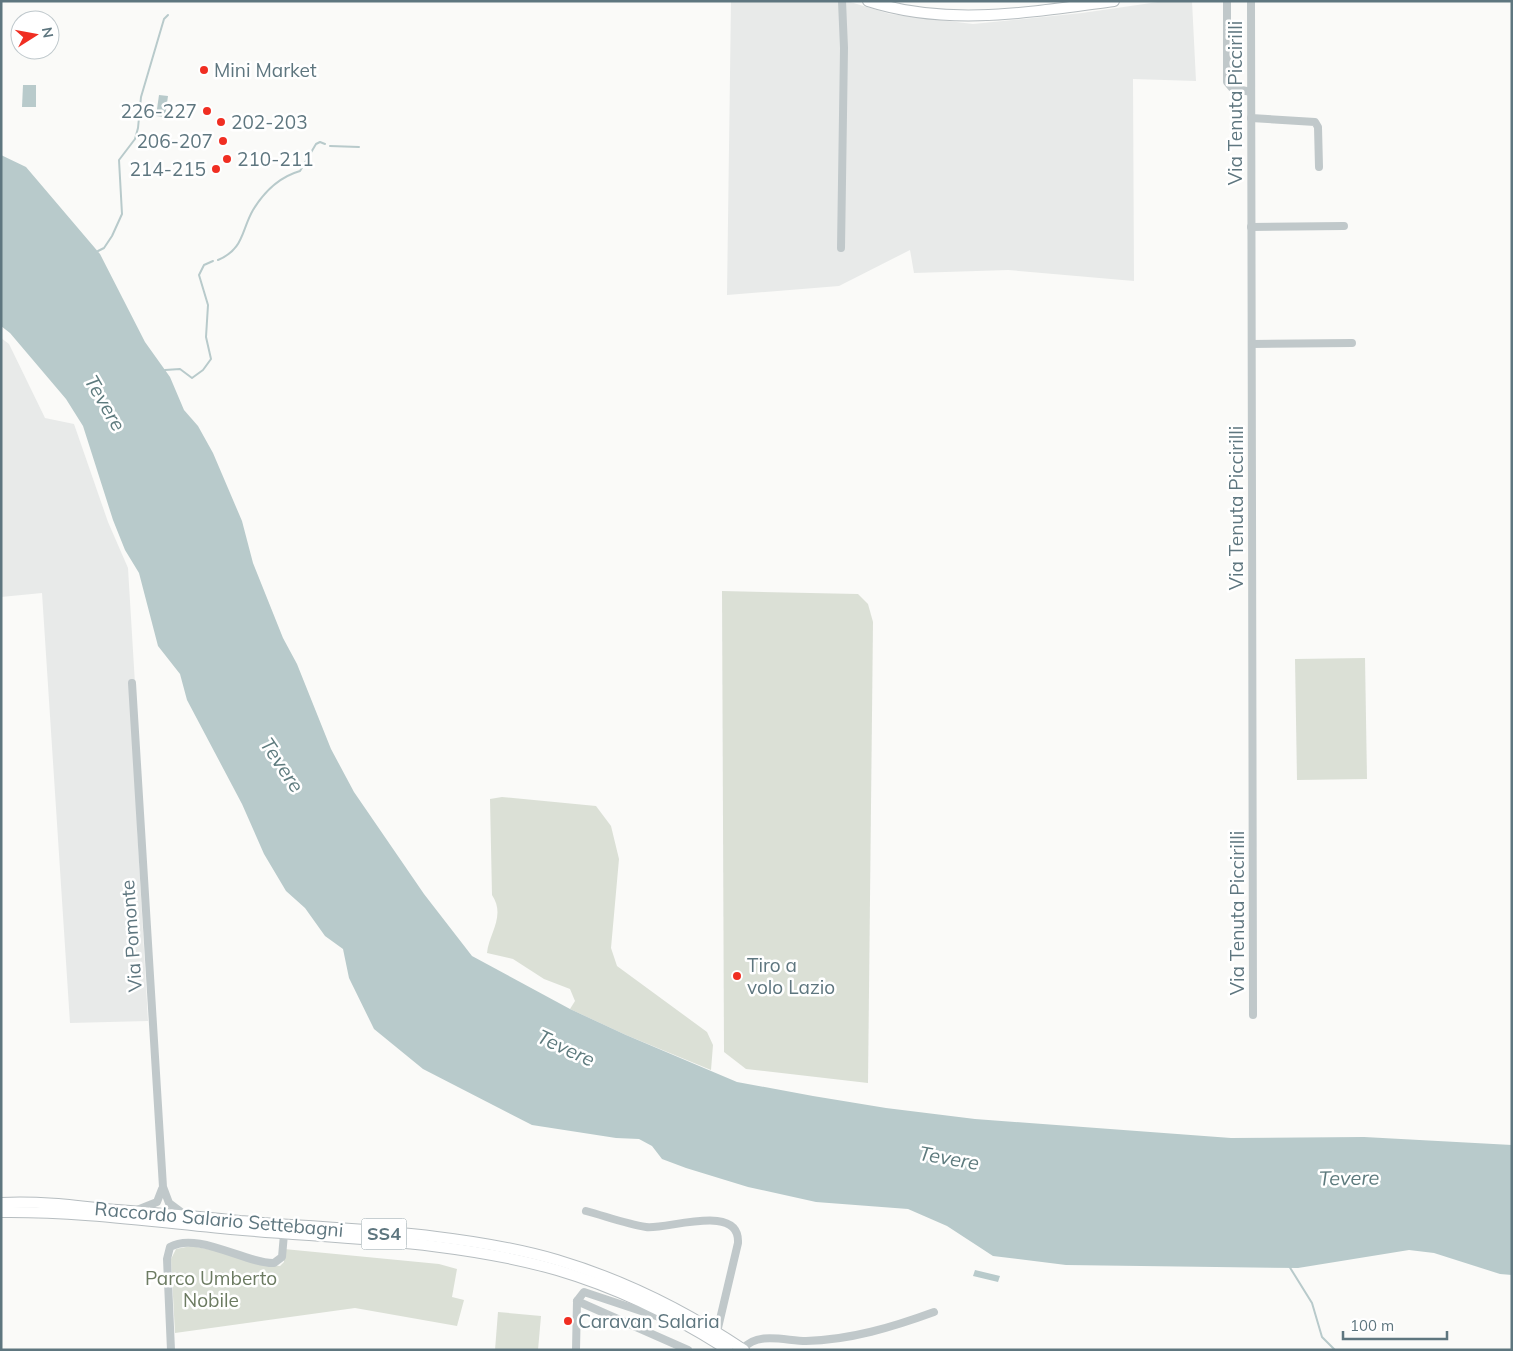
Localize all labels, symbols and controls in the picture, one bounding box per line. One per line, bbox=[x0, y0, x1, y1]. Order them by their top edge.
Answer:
north arrow bbox=[10, 10, 60, 60]
street label: Via Tenuta Piccirilli bbox=[1223, 21, 1247, 185]
text: N bbox=[38, 26, 58, 39]
place label: Mini Market bbox=[214, 58, 317, 82]
marker: Mini Market bbox=[198, 64, 210, 76]
place label: 226-227 bbox=[120, 99, 197, 123]
marker: 226-227 bbox=[201, 105, 213, 117]
place label: 202-203 bbox=[231, 110, 308, 134]
marker: 202-203 bbox=[215, 116, 227, 128]
place label: 206-207 bbox=[136, 129, 213, 153]
marker: 206-207 bbox=[217, 135, 229, 147]
place label: 210-211 bbox=[237, 147, 314, 171]
marker: 210-211 bbox=[221, 153, 233, 165]
place label: 214-215 bbox=[129, 157, 206, 181]
marker: 214-215 bbox=[210, 163, 222, 175]
water label: Tevere bbox=[79, 370, 131, 435]
street label: Via Tenuta Piccirilli bbox=[1224, 426, 1248, 590]
water label: Tevere bbox=[255, 733, 310, 797]
street label: Via Tenuta Piccirilli bbox=[1225, 831, 1249, 995]
street label: Via Pomonte bbox=[115, 879, 147, 993]
place label: Tiro a volo Lazio bbox=[747, 953, 835, 999]
marker: Tiro a volo Lazio bbox=[731, 970, 743, 982]
water label: Tevere bbox=[533, 1023, 599, 1072]
water label: Tevere bbox=[917, 1140, 981, 1175]
water label: Tevere bbox=[1318, 1164, 1380, 1191]
street label: Raccordo Salario Settebagni bbox=[94, 1196, 344, 1242]
road number: SS4 bbox=[362, 1218, 406, 1250]
park label: Parco Umberto Nobile bbox=[145, 1266, 277, 1312]
scale bar bbox=[1343, 1308, 1447, 1340]
place label: Caravan Salaria bbox=[578, 1309, 720, 1333]
marker: Caravan Salaria bbox=[562, 1315, 574, 1327]
text: 100 m bbox=[1350, 1316, 1394, 1335]

